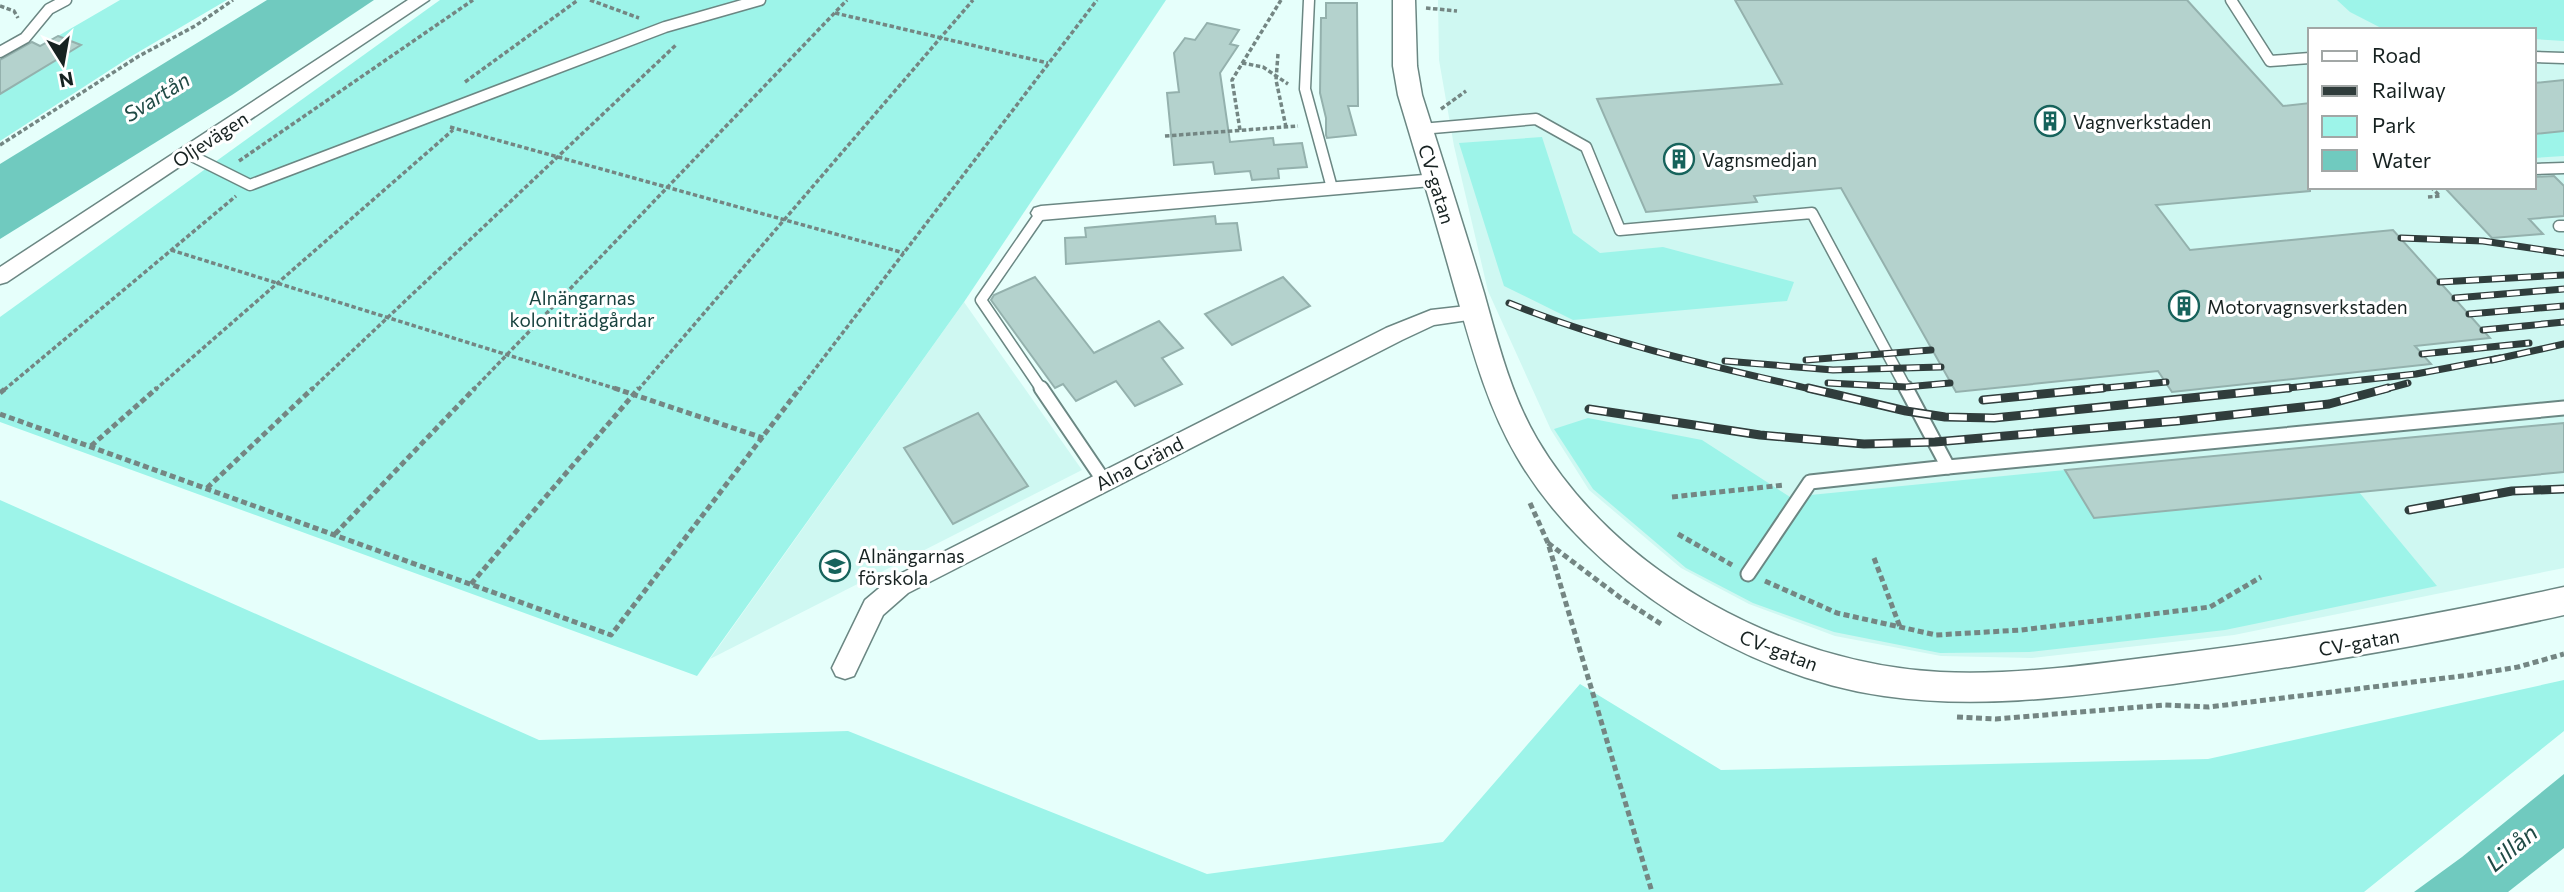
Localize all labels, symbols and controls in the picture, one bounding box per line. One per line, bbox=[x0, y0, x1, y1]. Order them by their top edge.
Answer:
north arrow bbox=[28, 28, 98, 98]
legend bbox=[2308, 28, 2536, 189]
text: Road bbox=[2372, 42, 2421, 67]
water label: Svartån bbox=[118, 66, 194, 126]
text: N bbox=[57, 68, 76, 93]
text: Railway bbox=[2372, 77, 2446, 102]
building icon: Vagnverkstaden bbox=[2033, 104, 2067, 138]
street label: Oljevägen bbox=[168, 106, 252, 172]
place label: Vagnverkstaden bbox=[2073, 110, 2211, 133]
text: Park bbox=[2372, 112, 2416, 137]
street label: CV-gatan bbox=[1414, 142, 1460, 226]
building icon: Vagnsmedjan bbox=[1662, 142, 1696, 176]
text: Water bbox=[2372, 147, 2431, 172]
place label: Vagnsmedjan bbox=[1702, 148, 1817, 171]
park label: Alnängarnas koloniträdgårdar bbox=[510, 286, 655, 331]
building icon: Motorvagnsverkstaden bbox=[2167, 289, 2201, 323]
place label: Motorvagnsverkstaden bbox=[2207, 295, 2408, 318]
street label: Alna Gränd bbox=[1091, 431, 1187, 495]
place label: Alnängarnas förskola bbox=[858, 544, 965, 589]
school or university icon: Alnängarnas förskola bbox=[818, 549, 852, 583]
street label: CV-gatan bbox=[2317, 624, 2401, 660]
street label: CV-gatan bbox=[1737, 625, 1821, 675]
water label: Lillån bbox=[2479, 817, 2543, 877]

